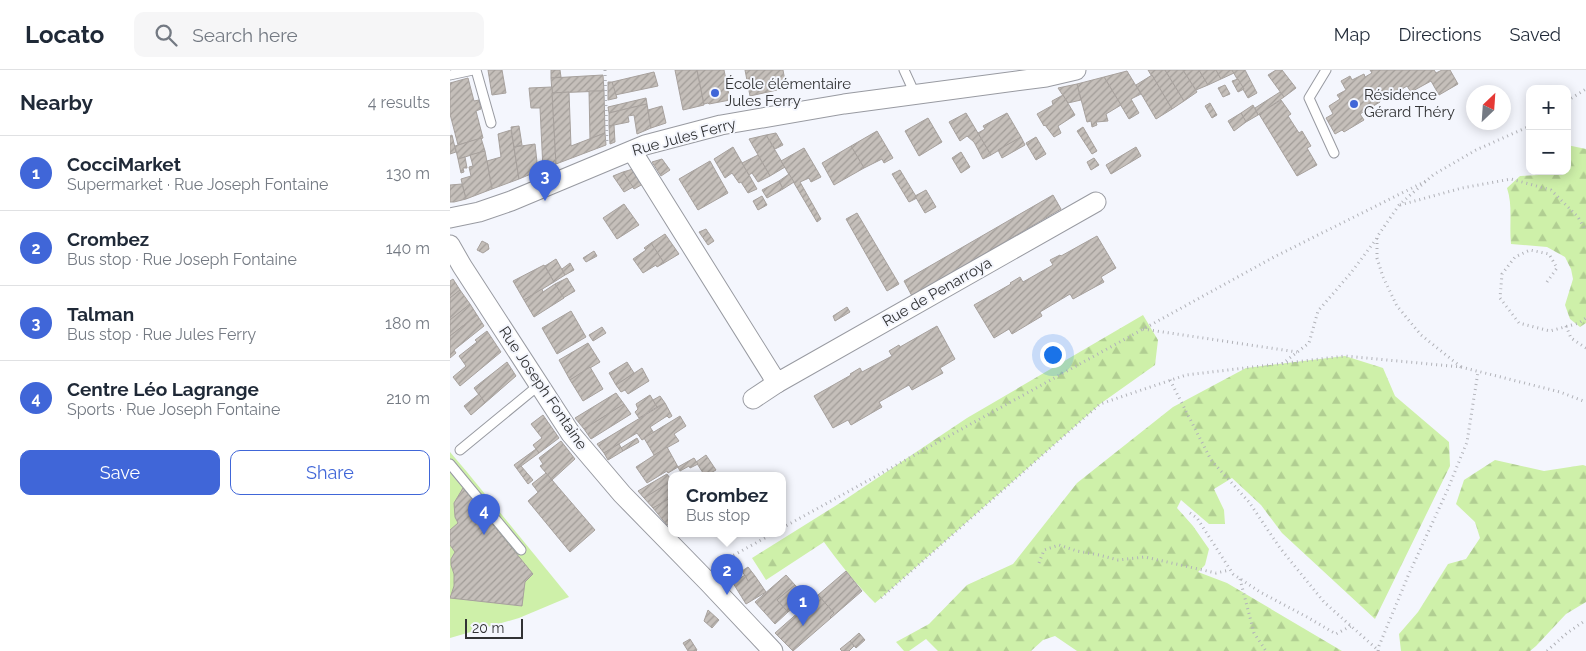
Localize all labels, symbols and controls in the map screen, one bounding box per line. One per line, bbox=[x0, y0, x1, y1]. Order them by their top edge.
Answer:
search box bbox=[134, 12, 484, 57]
text: Locato bbox=[25, 20, 104, 49]
icon: search bbox=[152, 21, 180, 49]
text: Search here bbox=[192, 24, 298, 46]
text: Map bbox=[1334, 24, 1370, 45]
text: Directions bbox=[1398, 24, 1482, 45]
text: Saved bbox=[1510, 24, 1561, 45]
place label: École élémentaire Jules Ferry bbox=[725, 75, 851, 110]
north arrow bbox=[1466, 85, 1511, 130]
map controls bbox=[1526, 85, 1571, 175]
button: + bbox=[1526, 85, 1571, 130]
place label: Résidence Gérard Théry bbox=[1364, 86, 1455, 121]
marker: École élémentaire Jules Ferry bbox=[709, 87, 721, 99]
text: Nearby bbox=[20, 90, 93, 115]
text: 4 results bbox=[368, 93, 430, 112]
marker: Résidence Gérard Théry bbox=[1348, 98, 1360, 110]
street label: Rue Jules Ferry bbox=[630, 115, 738, 159]
button: − bbox=[1526, 130, 1571, 175]
text: CocciMarket bbox=[67, 153, 181, 175]
pin: 3 bbox=[529, 160, 561, 201]
text: 1 bbox=[32, 164, 40, 183]
text: 130 m bbox=[386, 164, 430, 183]
text: Supermarket · Rue Joseph Fontaine bbox=[67, 175, 328, 194]
text: Crombez bbox=[67, 228, 149, 250]
text: 2 bbox=[31, 239, 41, 258]
text: 140 m bbox=[386, 239, 430, 258]
text: Bus stop · Rue Joseph Fontaine bbox=[67, 250, 297, 269]
street label: Rue de Penarroya bbox=[879, 253, 995, 331]
text: Talman bbox=[67, 303, 134, 325]
text: 3 bbox=[32, 314, 40, 333]
text: 180 m bbox=[385, 314, 430, 333]
street label: Rue Joseph Fontaine bbox=[495, 323, 591, 453]
text: Bus stop · Rue Jules Ferry bbox=[67, 325, 256, 344]
your location bbox=[1040, 342, 1066, 368]
text: Centre Léo Lagrange bbox=[67, 378, 259, 400]
text: 4 bbox=[31, 389, 41, 408]
text: 210 m bbox=[386, 389, 430, 408]
text: Sports · Rue Joseph Fontaine bbox=[67, 400, 280, 419]
button: Save bbox=[20, 450, 220, 495]
button: Share bbox=[230, 450, 430, 495]
popup bbox=[668, 472, 786, 537]
text: Crombez bbox=[686, 484, 768, 506]
pin: 4 bbox=[468, 494, 500, 535]
text: Bus stop bbox=[686, 506, 750, 525]
pin: 2 bbox=[711, 554, 743, 595]
pin: 1 bbox=[787, 585, 819, 626]
scale bar bbox=[465, 616, 522, 639]
text: 20 m bbox=[472, 620, 504, 636]

